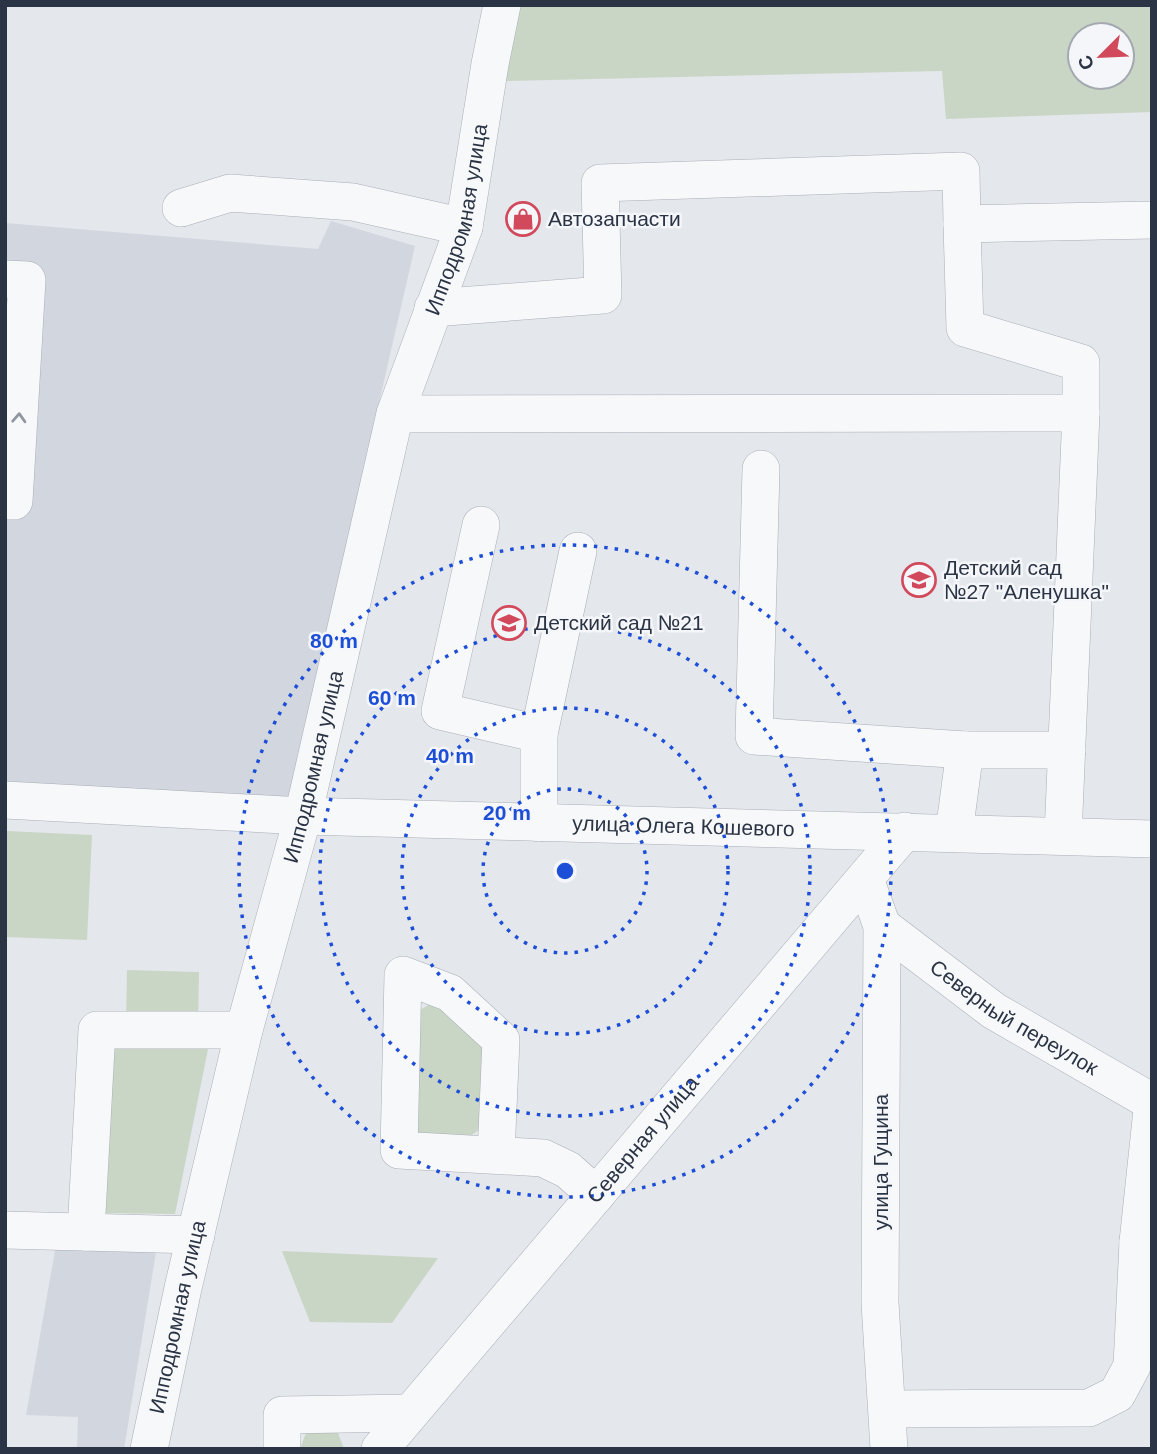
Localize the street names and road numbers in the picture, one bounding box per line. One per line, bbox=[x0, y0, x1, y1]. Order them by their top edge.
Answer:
street label: Ипподромная улица bbox=[421, 122, 491, 318]
street label: Ипподромная улица bbox=[279, 668, 347, 866]
street label: улица Олега Кошевого bbox=[572, 811, 795, 840]
street label: Северный переулок bbox=[926, 955, 1103, 1080]
street label: Северная улица bbox=[582, 1071, 703, 1207]
street label: улица Гущина bbox=[869, 1094, 892, 1230]
street label: Ипподромная улица bbox=[145, 1218, 210, 1416]

